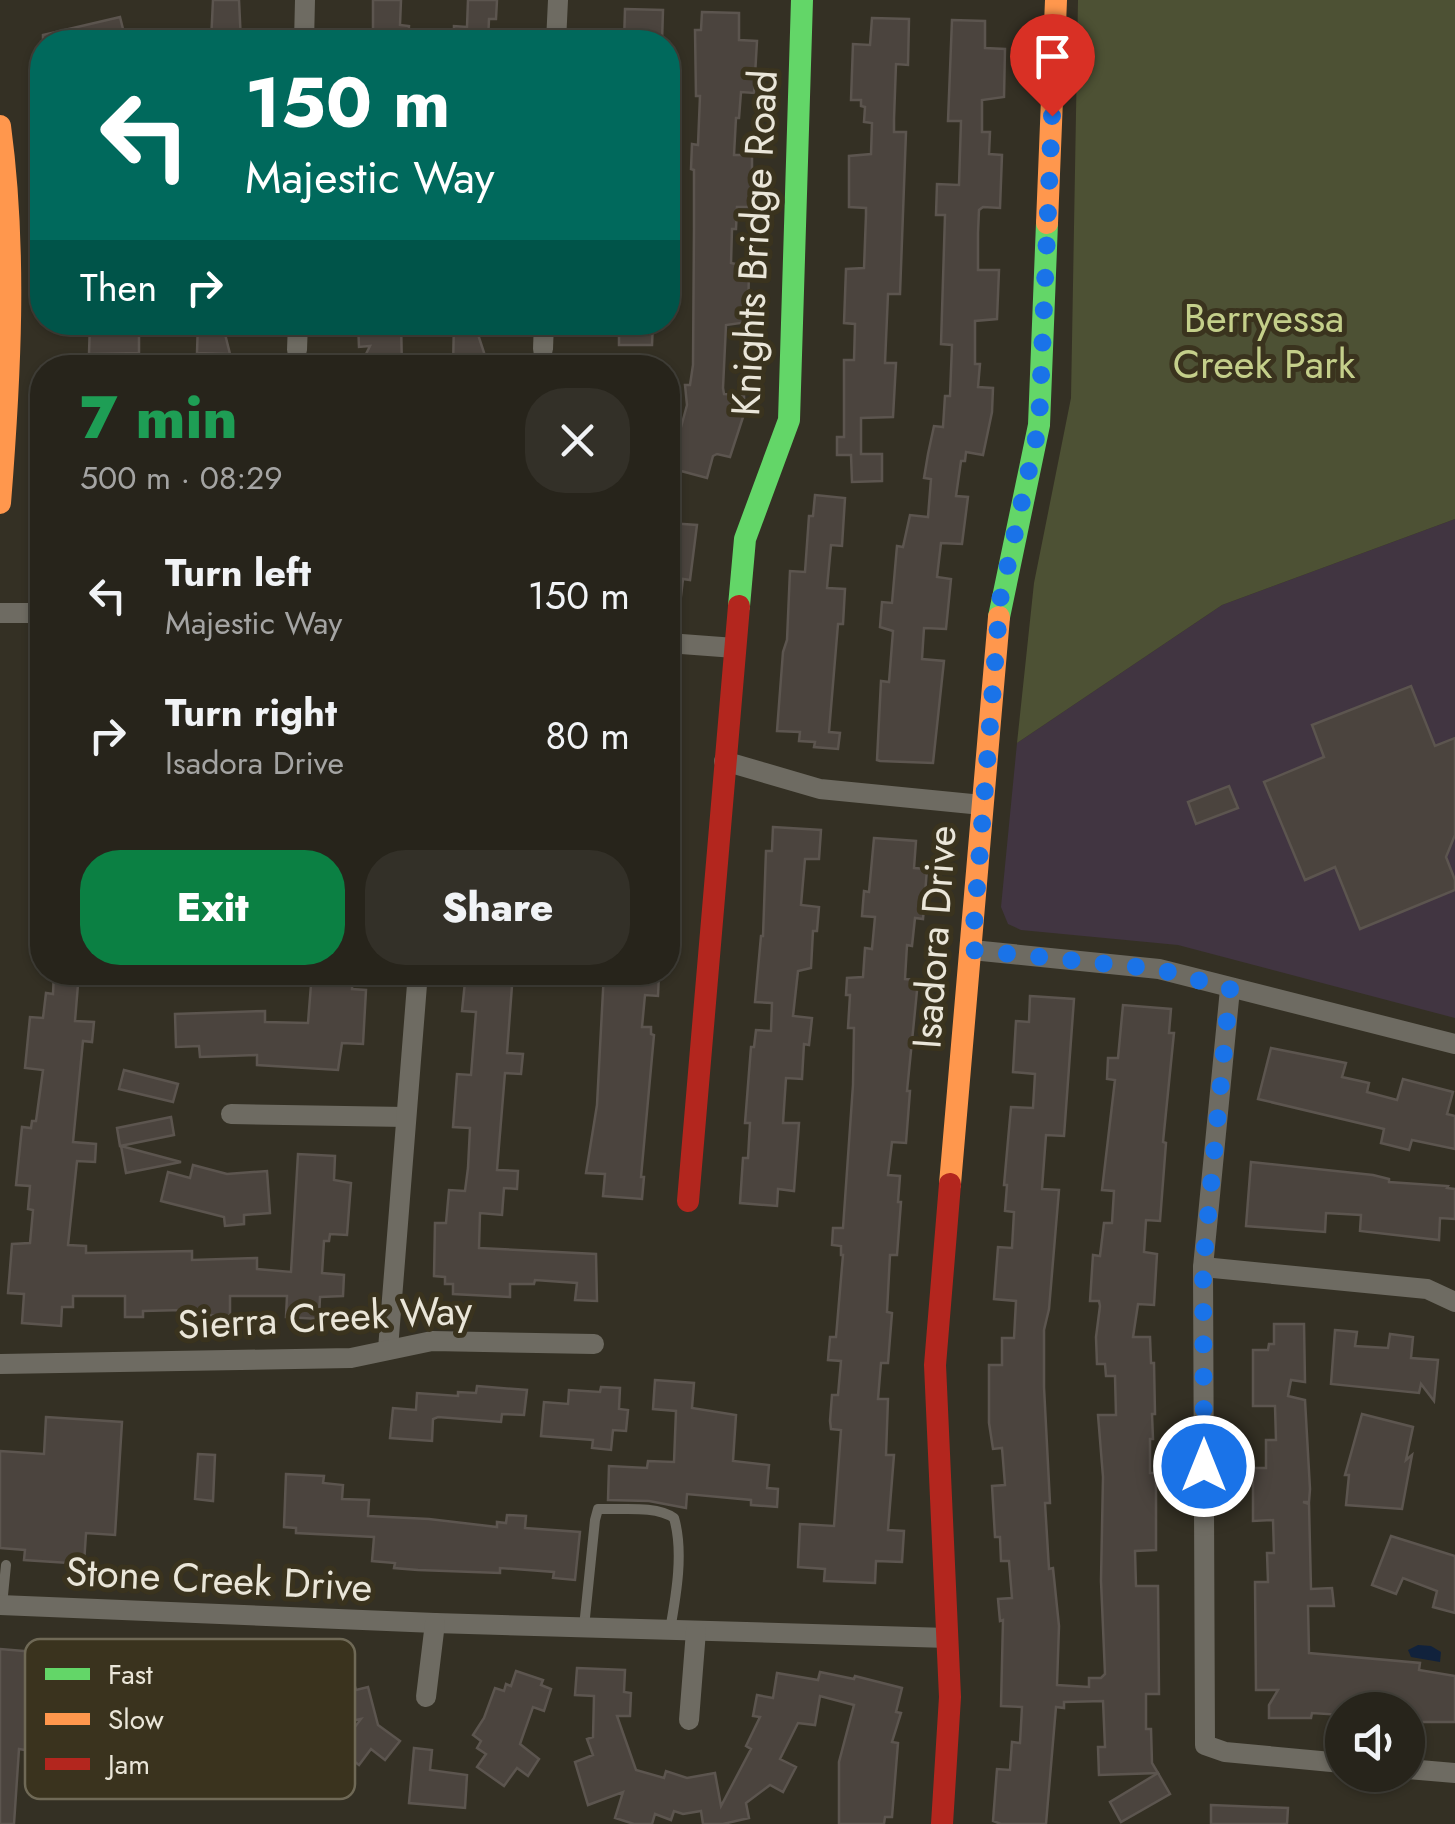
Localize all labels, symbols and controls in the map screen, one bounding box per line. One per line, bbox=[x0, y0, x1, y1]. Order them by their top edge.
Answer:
pin bbox=[1010, 14, 1095, 117]
icon: arrive bbox=[1025, 29, 1080, 84]
text: 150 m bbox=[245, 52, 451, 153]
street label: Knights Bridge Road bbox=[716, 68, 792, 418]
icon: left bbox=[80, 70, 210, 200]
text: Majestic Way bbox=[245, 145, 494, 210]
text: Then bbox=[80, 260, 157, 315]
icon: right bbox=[177, 260, 232, 315]
park label: Berryessa Creek Park bbox=[1173, 289, 1356, 393]
text: 7 min bbox=[80, 374, 238, 461]
button: close bbox=[525, 388, 630, 493]
text: 500 m · 08:29 bbox=[80, 455, 283, 501]
text: Turn left bbox=[165, 545, 311, 600]
icon: left bbox=[80, 568, 135, 623]
text: 150 m bbox=[528, 568, 630, 623]
text: Majestic Way bbox=[165, 600, 342, 646]
text: Turn right bbox=[165, 685, 337, 740]
icon: right bbox=[80, 708, 135, 763]
text: 80 m bbox=[545, 708, 630, 763]
text: Isadora Drive bbox=[165, 740, 344, 786]
street label: Isadora Drive bbox=[897, 823, 971, 1051]
button: Exit bbox=[80, 850, 345, 965]
button: Share bbox=[365, 850, 630, 965]
street label: Sierra Creek Way bbox=[176, 1280, 474, 1354]
position arrow bbox=[1152, 1414, 1256, 1518]
street label: Stone Creek Drive bbox=[64, 1542, 374, 1616]
legend bbox=[25, 1639, 355, 1799]
text: Fast bbox=[108, 1654, 153, 1695]
map controls bbox=[1325, 1692, 1425, 1792]
button: sound bbox=[1325, 1692, 1425, 1792]
text: Slow bbox=[108, 1699, 164, 1740]
text: Jam bbox=[104, 1744, 150, 1785]

